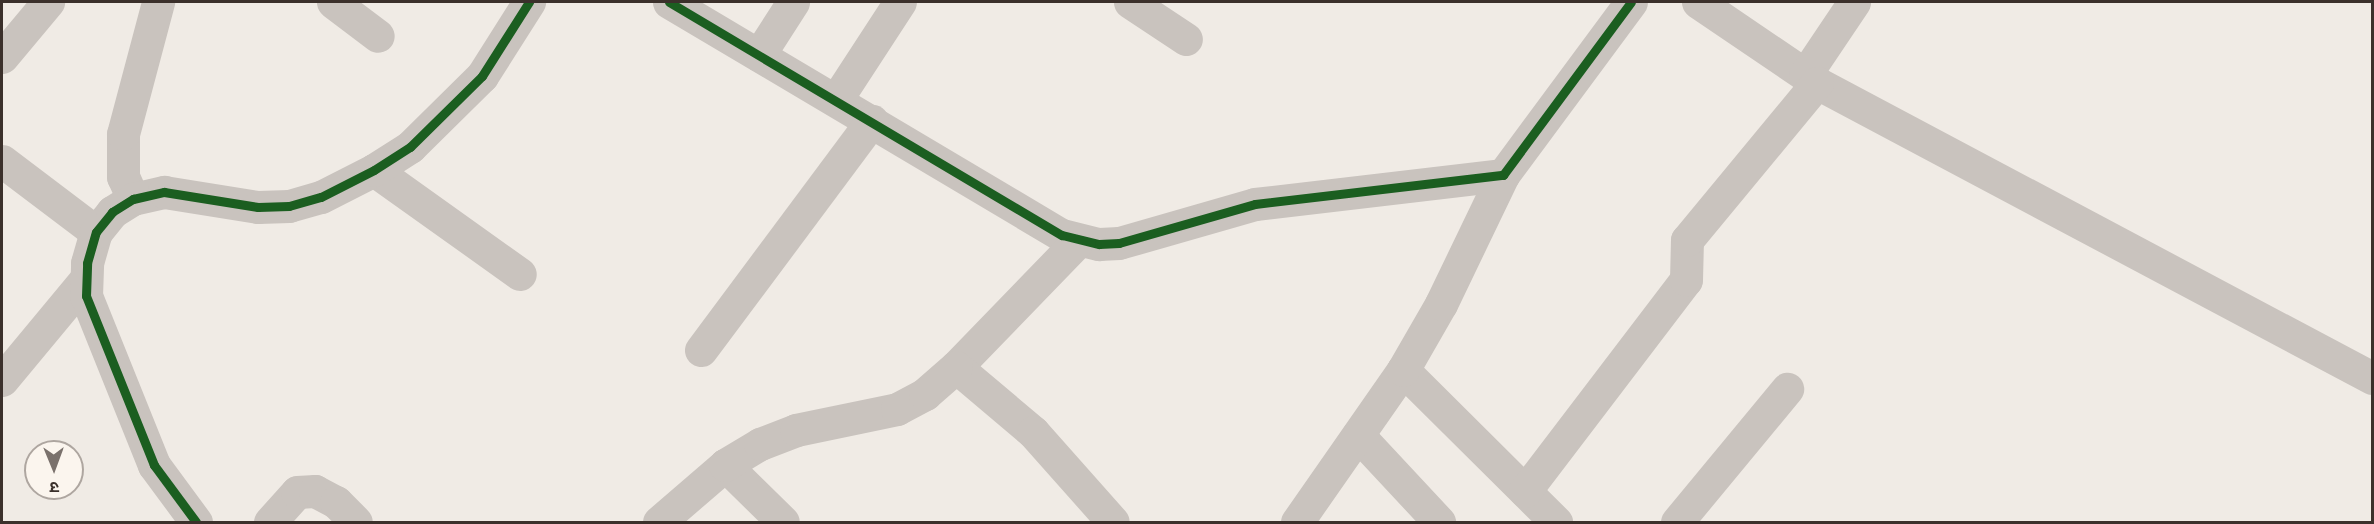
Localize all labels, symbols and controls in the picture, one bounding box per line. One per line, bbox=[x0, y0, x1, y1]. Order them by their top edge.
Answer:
north arrow bbox=[24, 440, 84, 500]
text: उ bbox=[49, 476, 59, 496]

